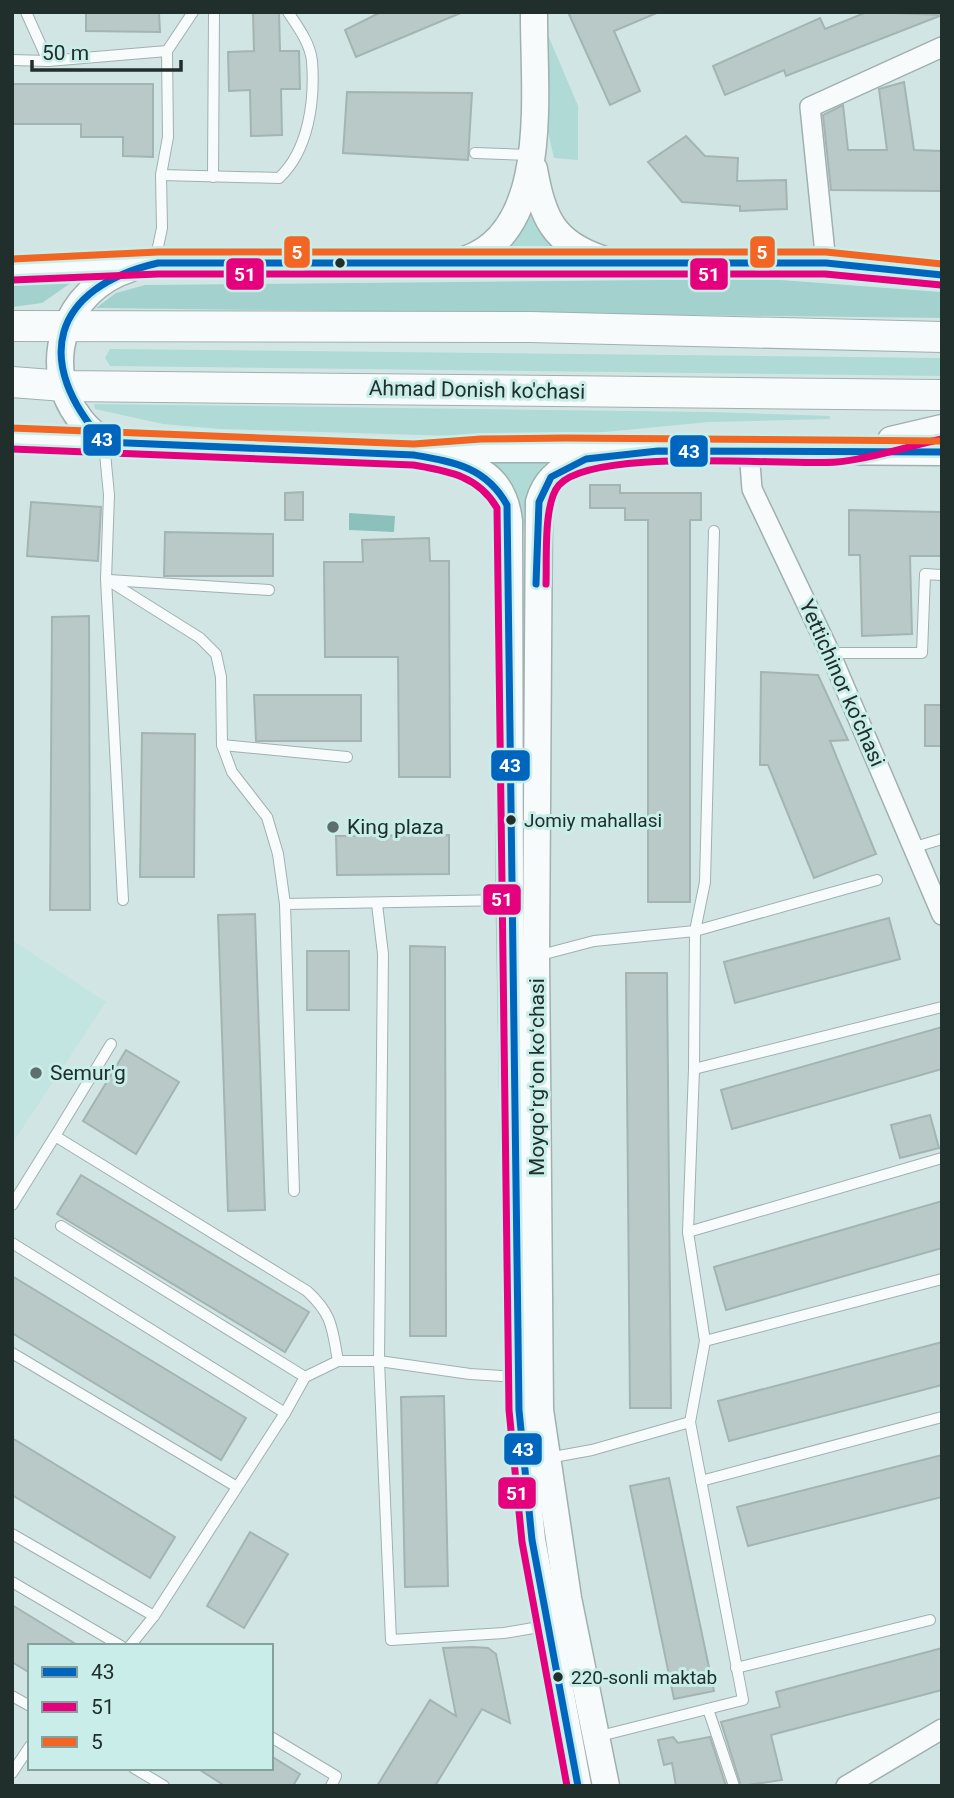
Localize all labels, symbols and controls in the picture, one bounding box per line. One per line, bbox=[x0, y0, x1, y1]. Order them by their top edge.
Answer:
scale bar bbox=[32, 28, 180, 72]
text: 50 m bbox=[42, 41, 89, 65]
line badge: 5 bbox=[283, 235, 311, 269]
line badge: 5 bbox=[749, 235, 776, 269]
text: 5 bbox=[292, 241, 303, 264]
text: 5 bbox=[757, 241, 768, 264]
unlabelled marker bbox=[333, 256, 347, 270]
line badge: 51 bbox=[225, 257, 265, 291]
line badge: 51 bbox=[689, 257, 729, 291]
text: 51 bbox=[234, 263, 256, 286]
text: 51 bbox=[698, 263, 720, 286]
street label: Ahmad Donish ko'chasi bbox=[369, 376, 585, 404]
line badge: 43 bbox=[82, 423, 122, 457]
text: 43 bbox=[91, 428, 113, 451]
line badge: 43 bbox=[669, 434, 709, 468]
text: 43 bbox=[678, 440, 700, 463]
street label: Yettichinor ko‘chasi bbox=[794, 596, 890, 770]
line badge: 43 bbox=[490, 749, 531, 782]
text: 43 bbox=[499, 754, 521, 777]
place label: Jomiy mahallasi bbox=[524, 809, 662, 832]
marker: Jomiy mahallasi bbox=[504, 813, 518, 827]
place label: King plaza bbox=[347, 815, 444, 839]
marker: King plaza bbox=[325, 819, 341, 835]
line badge: 51 bbox=[482, 883, 522, 916]
text: 51 bbox=[491, 888, 513, 911]
street label: Moyqoʻrgʻon koʻchasi bbox=[525, 978, 549, 1176]
place label: Semur'g bbox=[50, 1061, 126, 1085]
marker: Semur'g bbox=[28, 1065, 44, 1081]
line badge: 43 bbox=[503, 1432, 543, 1466]
text: 43 bbox=[512, 1438, 534, 1461]
line badge: 51 bbox=[497, 1476, 537, 1510]
text: 51 bbox=[506, 1482, 528, 1505]
legend bbox=[28, 1644, 273, 1770]
text: 43 bbox=[91, 1660, 115, 1684]
place label: 220-sonli maktab bbox=[571, 1666, 717, 1689]
marker: 220-sonli maktab bbox=[551, 1670, 565, 1684]
text: 51 bbox=[91, 1695, 115, 1719]
text: 5 bbox=[91, 1730, 103, 1754]

